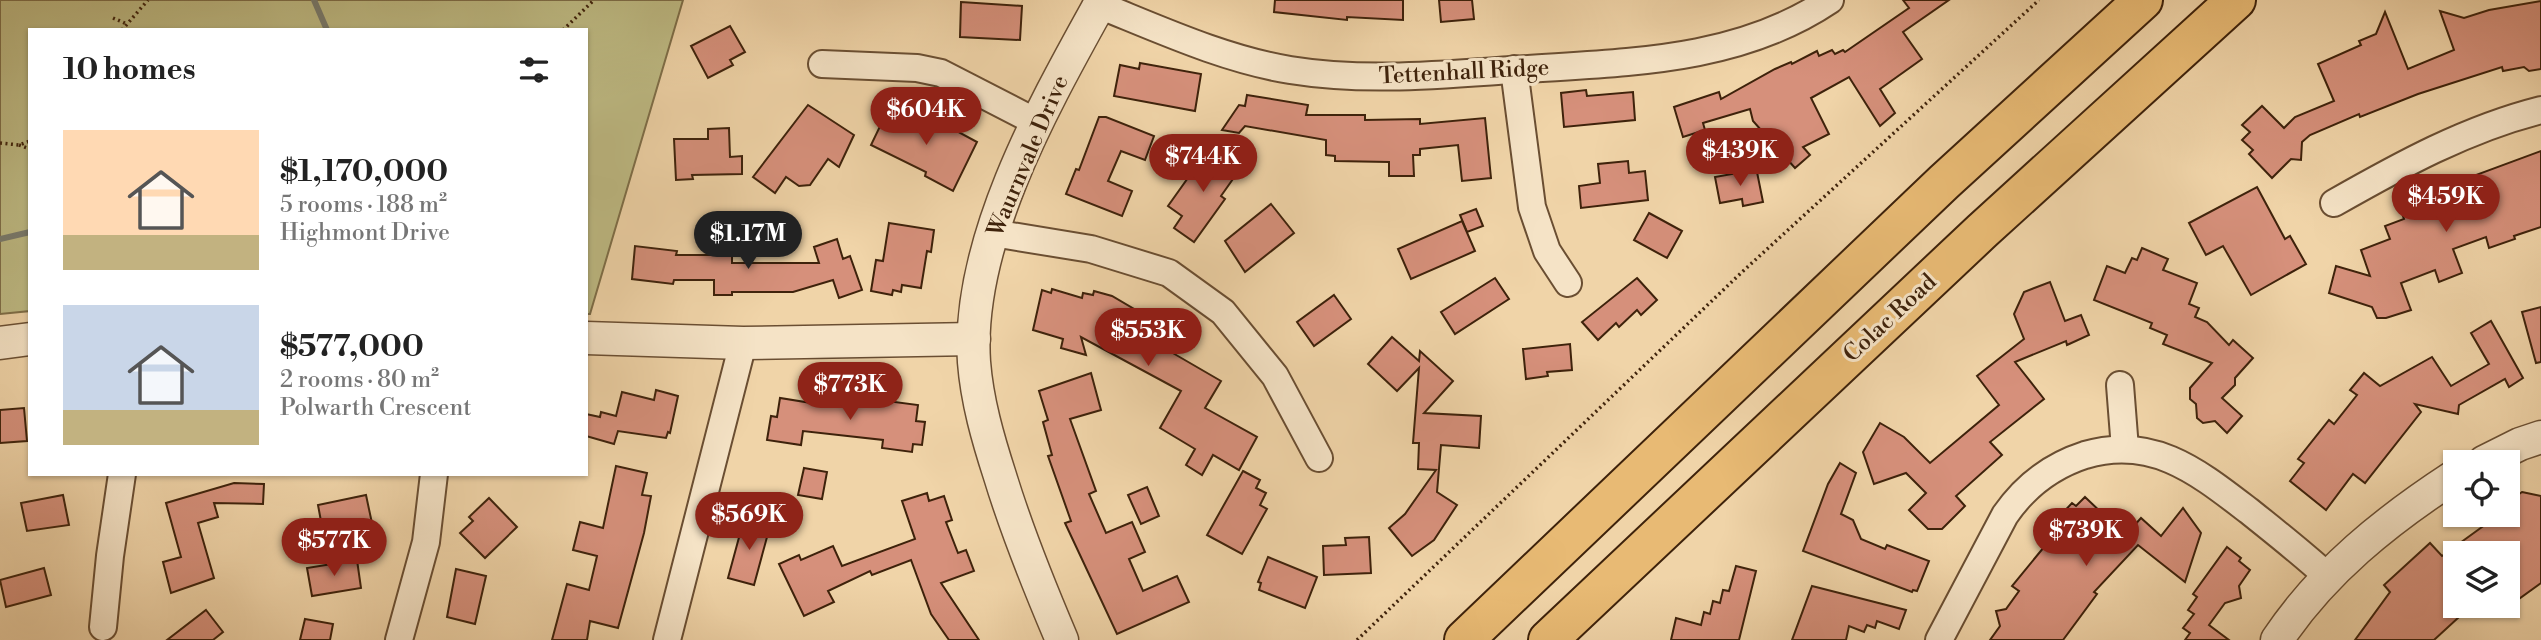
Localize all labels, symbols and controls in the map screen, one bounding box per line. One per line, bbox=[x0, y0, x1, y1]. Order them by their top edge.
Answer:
text: 10 homes bbox=[63, 51, 196, 89]
icon: filters bbox=[515, 51, 553, 89]
street label: Tettenhall Ridge bbox=[1378, 54, 1550, 90]
street label: Waurnvale Drive bbox=[981, 71, 1075, 242]
pin: $604K bbox=[877, 88, 975, 147]
text: $604K bbox=[887, 96, 965, 124]
pin: $439K bbox=[1691, 128, 1789, 188]
pin: $744K bbox=[1154, 134, 1252, 194]
text: $439K bbox=[1702, 137, 1778, 165]
text: $744K bbox=[1165, 143, 1241, 171]
text: $1,170,000 bbox=[280, 153, 448, 191]
icon: home bbox=[119, 158, 203, 242]
pin: $459K bbox=[2397, 174, 2495, 234]
text: $459K bbox=[2408, 183, 2484, 211]
text: 5 rooms · 188 m² bbox=[280, 191, 447, 219]
pin: $1.17M bbox=[691, 212, 805, 271]
text: Highmont Drive bbox=[280, 219, 450, 247]
text: $1.17M bbox=[710, 220, 786, 248]
street label: Colac Road bbox=[1838, 268, 1942, 368]
pin: $553K bbox=[1099, 308, 1197, 368]
text: $553K bbox=[1111, 317, 1185, 345]
text: $577,000 bbox=[280, 328, 424, 366]
icon: home bbox=[119, 333, 203, 417]
pin: $773K bbox=[801, 362, 899, 422]
text: 2 rooms · 80 m² bbox=[280, 366, 439, 394]
text: $773K bbox=[814, 371, 886, 399]
text: Polwarth Crescent bbox=[280, 394, 471, 422]
map controls bbox=[2443, 450, 2520, 618]
button: locate bbox=[2443, 450, 2520, 527]
pin: $569K bbox=[700, 492, 798, 552]
text: $569K bbox=[711, 501, 787, 529]
pin: $739K bbox=[2037, 508, 2135, 568]
text: $739K bbox=[2049, 517, 2123, 545]
pin: $577K bbox=[285, 518, 383, 578]
text: $577K bbox=[298, 527, 370, 555]
button: layers bbox=[2443, 541, 2520, 618]

